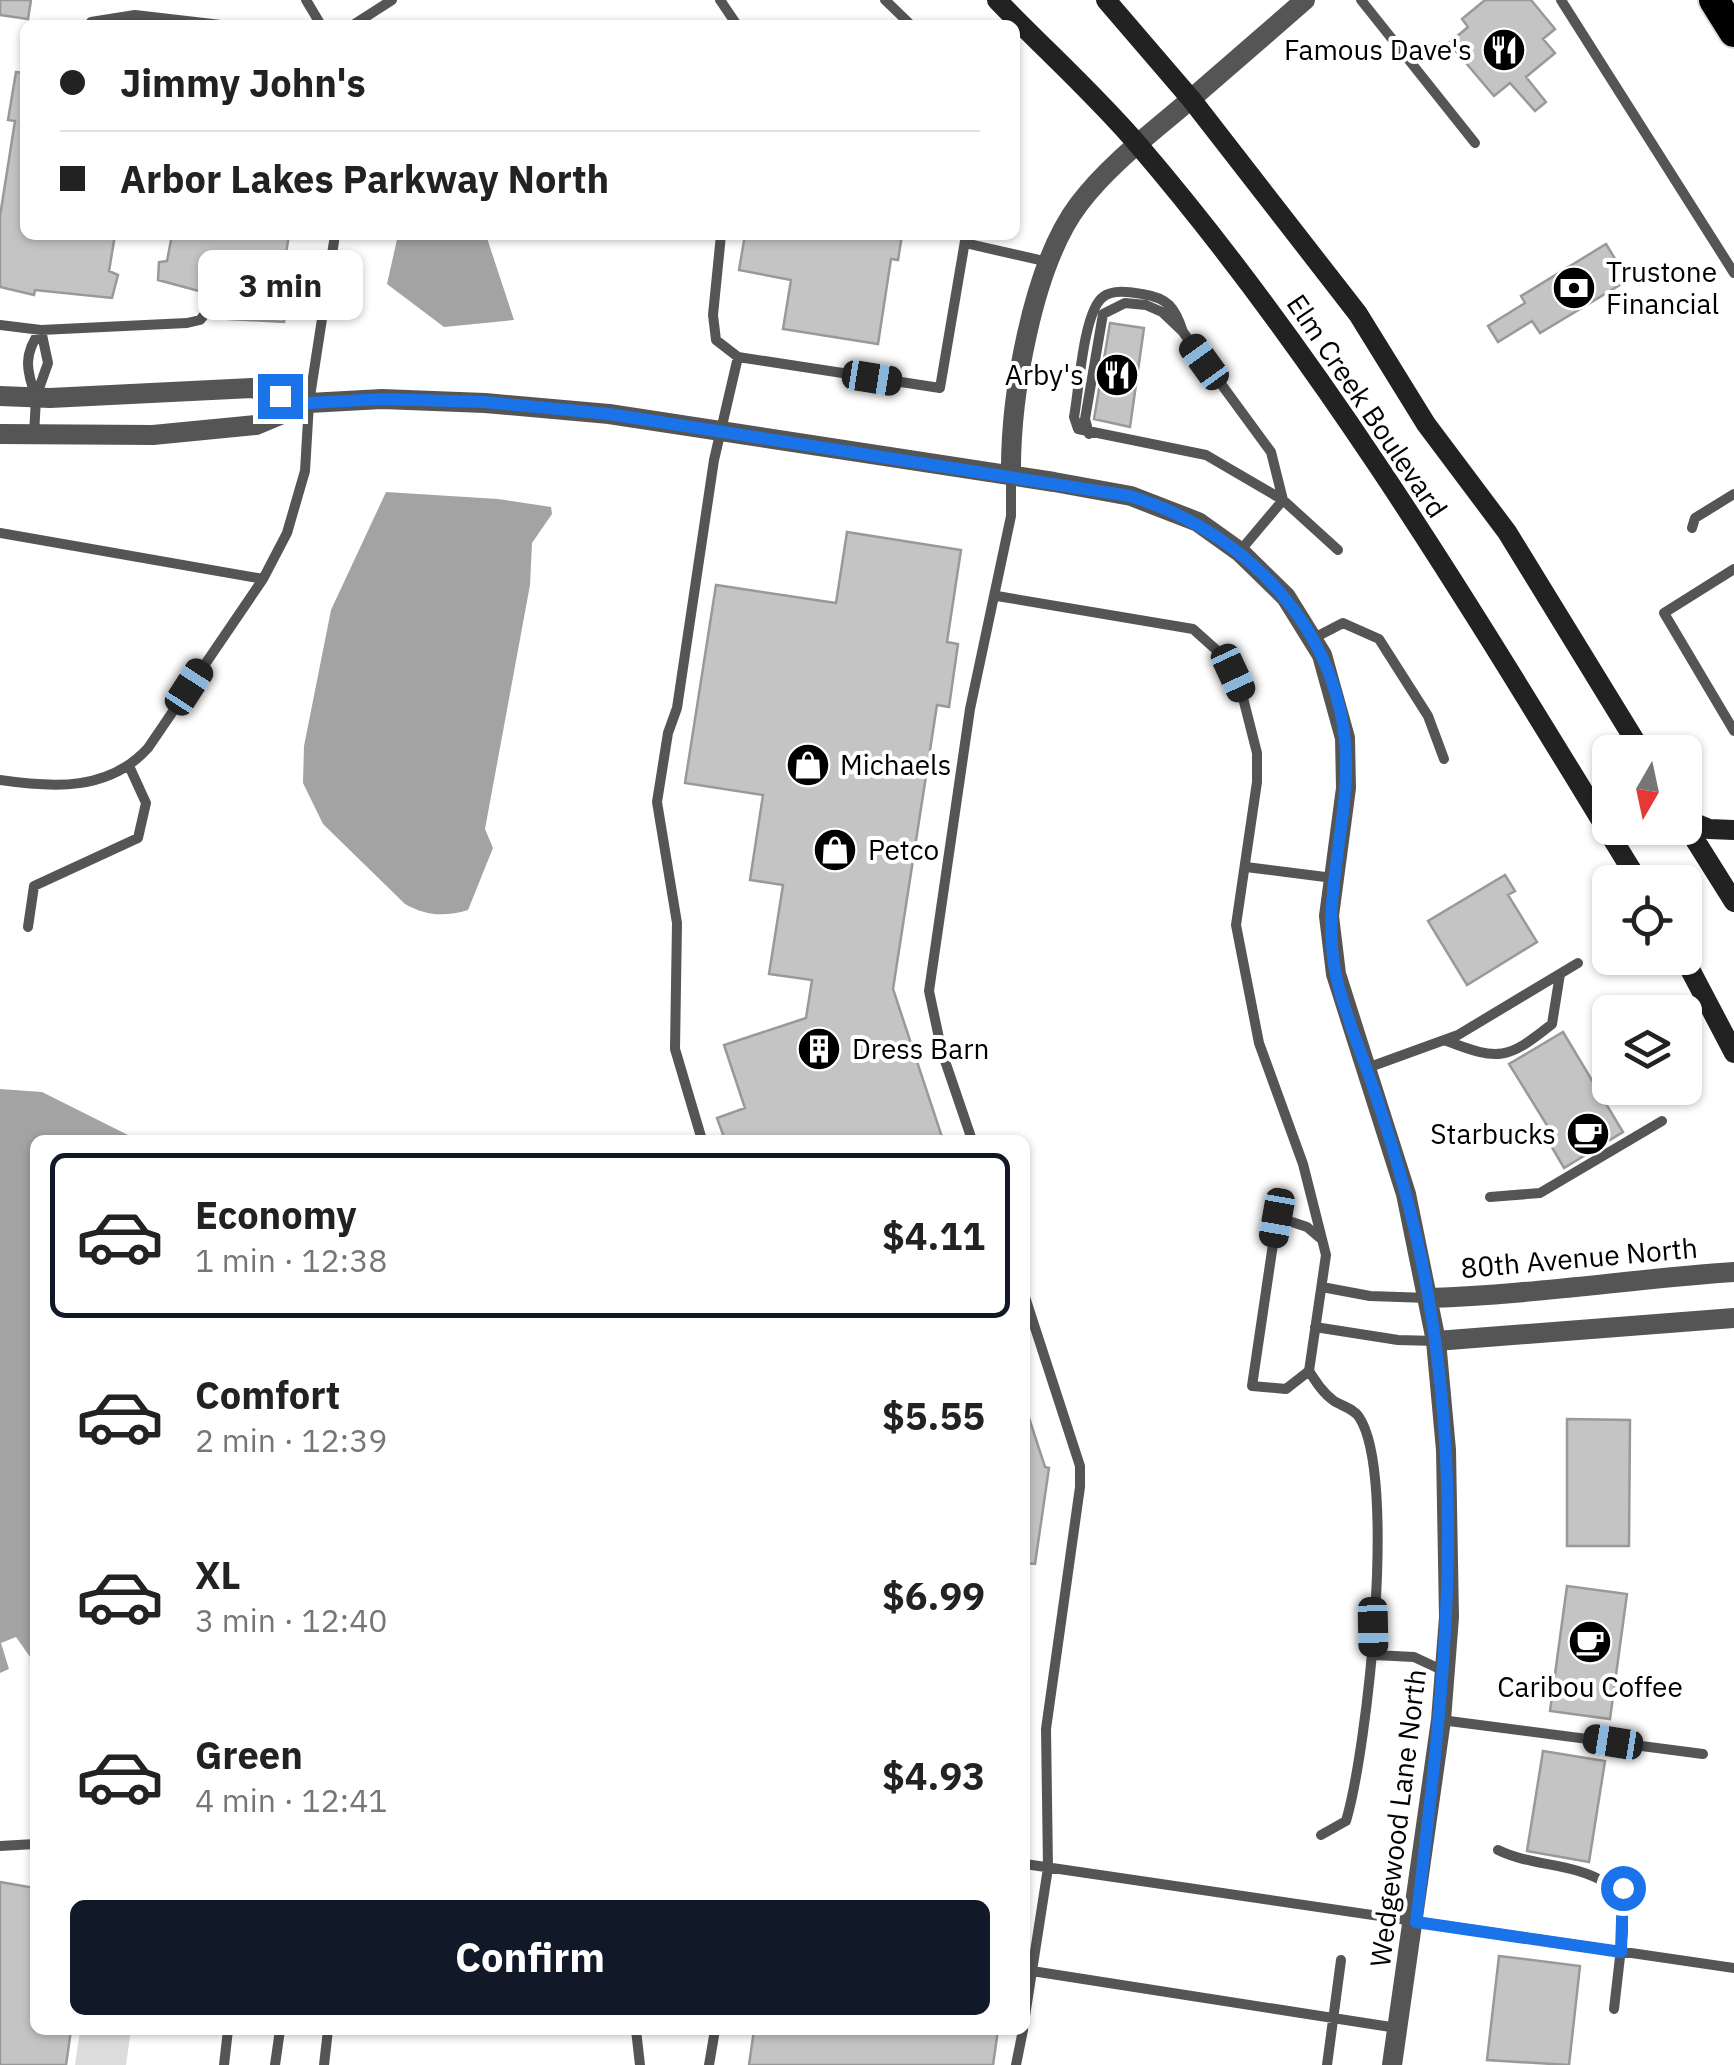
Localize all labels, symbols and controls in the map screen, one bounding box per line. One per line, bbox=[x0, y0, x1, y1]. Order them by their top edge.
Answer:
restaurant icon: Famous Dave's bbox=[1481, 27, 1527, 73]
place label: Famous Dave's bbox=[1284, 31, 1472, 68]
text: Jimmy John's bbox=[120, 58, 366, 107]
text: Arbor Lakes Parkway North bbox=[120, 154, 609, 203]
callout: 3 min bbox=[198, 251, 362, 321]
place label: Trustone Financial bbox=[1606, 253, 1719, 322]
text: 3 min bbox=[239, 264, 322, 306]
bank icon: Trustone Financial bbox=[1551, 265, 1597, 311]
street label: Elm Creek Boulevard bbox=[1279, 287, 1456, 525]
car bbox=[1174, 329, 1234, 395]
restaurant icon: Arby's bbox=[1094, 352, 1140, 398]
place label: Arby's bbox=[1005, 356, 1084, 393]
car bbox=[840, 358, 904, 398]
route end bbox=[258, 374, 303, 419]
car bbox=[1207, 639, 1259, 707]
car bbox=[160, 654, 218, 720]
north arrow bbox=[1592, 735, 1702, 845]
map controls bbox=[1592, 735, 1702, 1105]
shop icon: Michaels bbox=[785, 742, 831, 788]
place label: Michaels bbox=[840, 746, 951, 783]
shop icon: Petco bbox=[812, 827, 858, 873]
place label: Petco bbox=[868, 831, 939, 868]
button: locate bbox=[1592, 865, 1702, 975]
button: layers bbox=[1592, 995, 1702, 1105]
building icon: Dress Barn bbox=[796, 1026, 842, 1072]
place label: Dress Barn bbox=[852, 1030, 989, 1067]
cafe icon: Starbucks bbox=[1565, 1111, 1611, 1157]
place label: Starbucks bbox=[1430, 1115, 1556, 1152]
car bbox=[1257, 1186, 1297, 1250]
text: Economy bbox=[195, 1190, 357, 1239]
icon: car bbox=[75, 1191, 165, 1281]
text: $4.11 bbox=[882, 1211, 985, 1260]
street label: 80th Avenue North bbox=[1459, 1229, 1699, 1286]
text: 1 min · 12:38 bbox=[195, 1239, 388, 1281]
text: Comfort bbox=[195, 1370, 340, 1419]
icon: car bbox=[75, 1371, 165, 1461]
text: $5.55 bbox=[882, 1391, 985, 1440]
text: 2 min · 12:39 bbox=[195, 1419, 388, 1461]
text: XL bbox=[195, 1550, 241, 1599]
icon: car bbox=[75, 1551, 165, 1641]
text: $6.99 bbox=[882, 1571, 985, 1620]
car bbox=[1357, 1597, 1389, 1657]
text: 3 min · 12:40 bbox=[195, 1599, 388, 1641]
cafe icon: Caribou Coffee bbox=[1567, 1619, 1613, 1665]
street label: Wedgewood Lane North bbox=[1361, 1667, 1434, 1969]
place label: Caribou Coffee bbox=[1497, 1668, 1683, 1705]
car bbox=[1581, 1722, 1645, 1762]
text: Green bbox=[195, 1730, 303, 1779]
icon: car bbox=[75, 1731, 165, 1821]
text: $4.93 bbox=[882, 1751, 985, 1800]
text: 4 min · 12:41 bbox=[195, 1779, 388, 1821]
route start bbox=[1601, 1866, 1646, 1911]
button: Confirm bbox=[70, 1900, 990, 2015]

